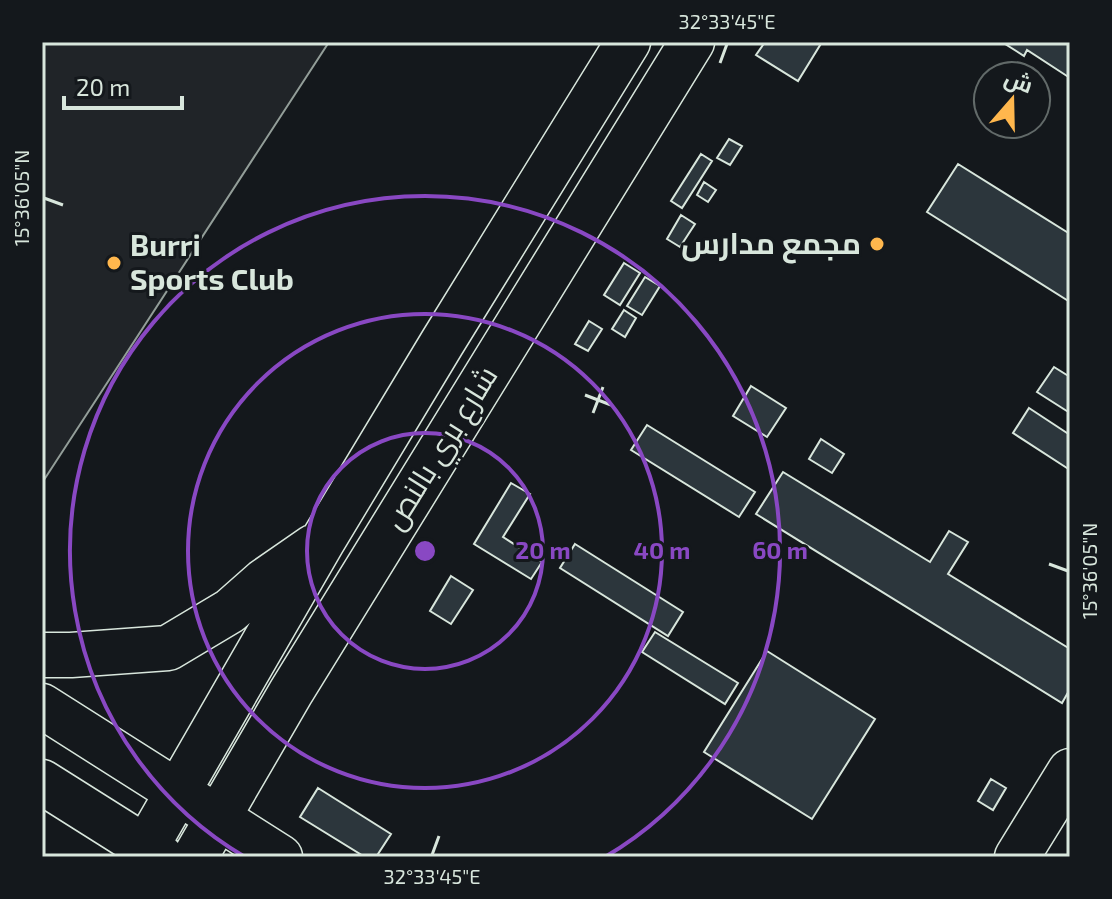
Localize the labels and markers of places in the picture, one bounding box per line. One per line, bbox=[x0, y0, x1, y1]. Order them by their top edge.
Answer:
place label: مجمع مدارس bbox=[681, 224, 861, 264]
place label: Burri Sports Club bbox=[130, 226, 294, 296]
marker: مجمع مدارس bbox=[868, 235, 886, 253]
marker: Burri Sports Club bbox=[105, 254, 123, 272]
centre of rings bbox=[411, 537, 439, 565]

